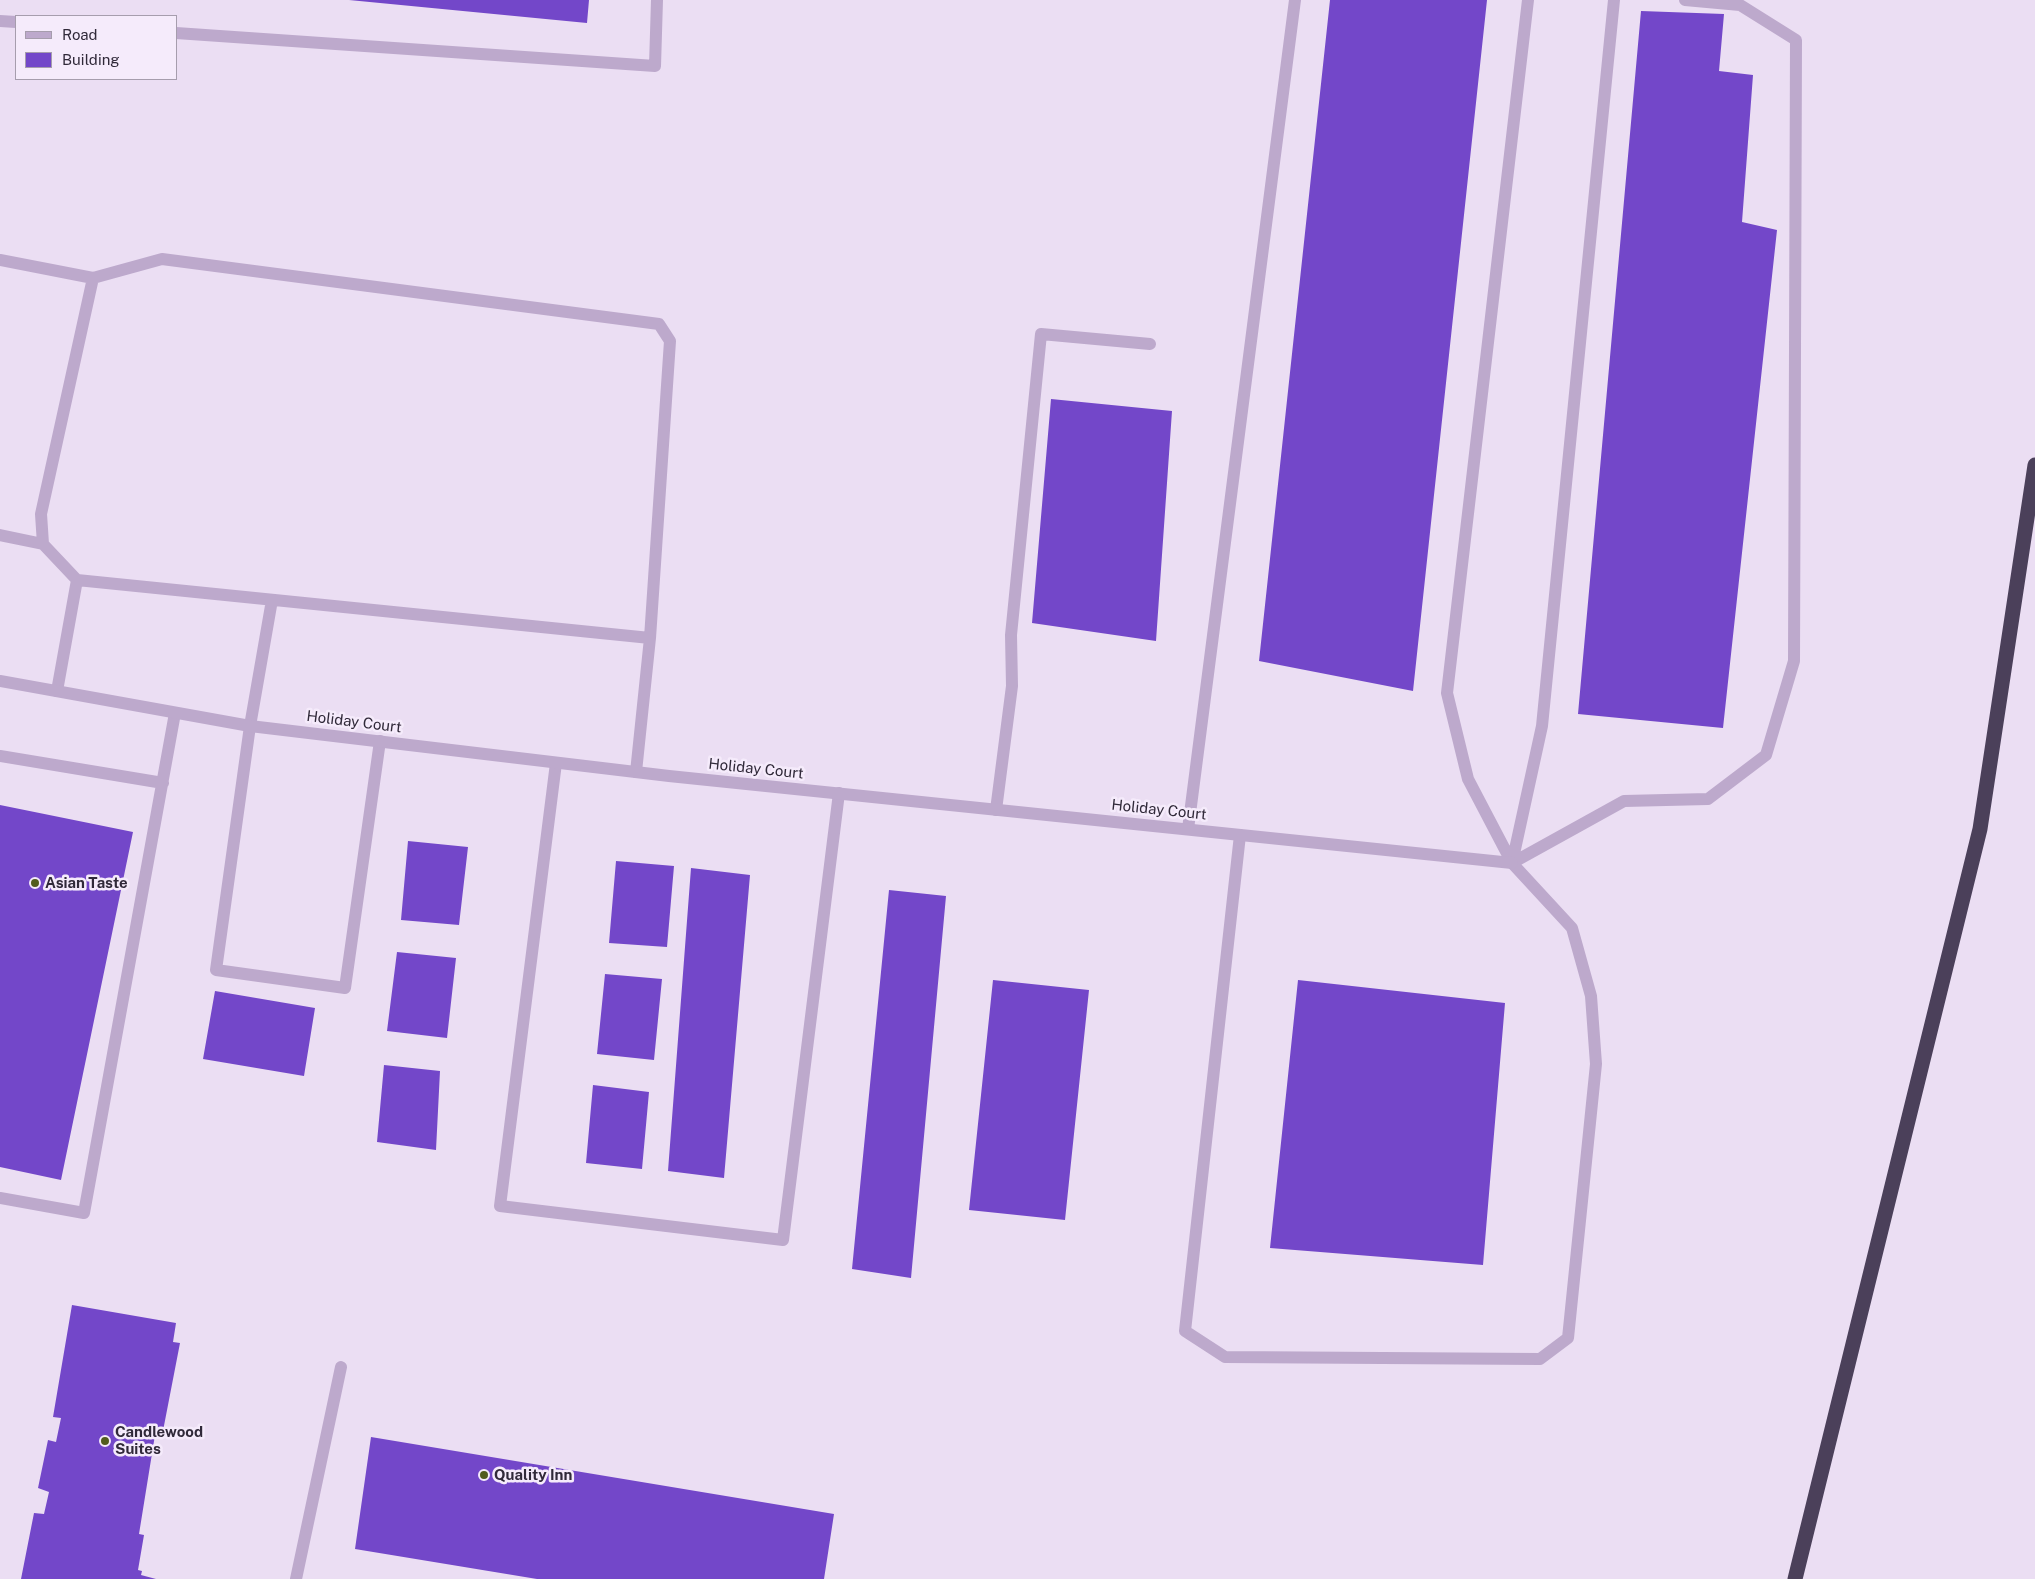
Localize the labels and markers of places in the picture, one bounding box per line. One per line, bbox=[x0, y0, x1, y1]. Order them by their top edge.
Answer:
place label: Asian Taste bbox=[45, 874, 128, 892]
marker: Asian Taste bbox=[29, 877, 41, 889]
place label: Candlewood Suites bbox=[115, 1423, 203, 1458]
marker: Candlewood Suites bbox=[99, 1435, 111, 1447]
place label: Quality Inn bbox=[494, 1466, 572, 1484]
marker: Quality Inn bbox=[478, 1469, 490, 1481]

